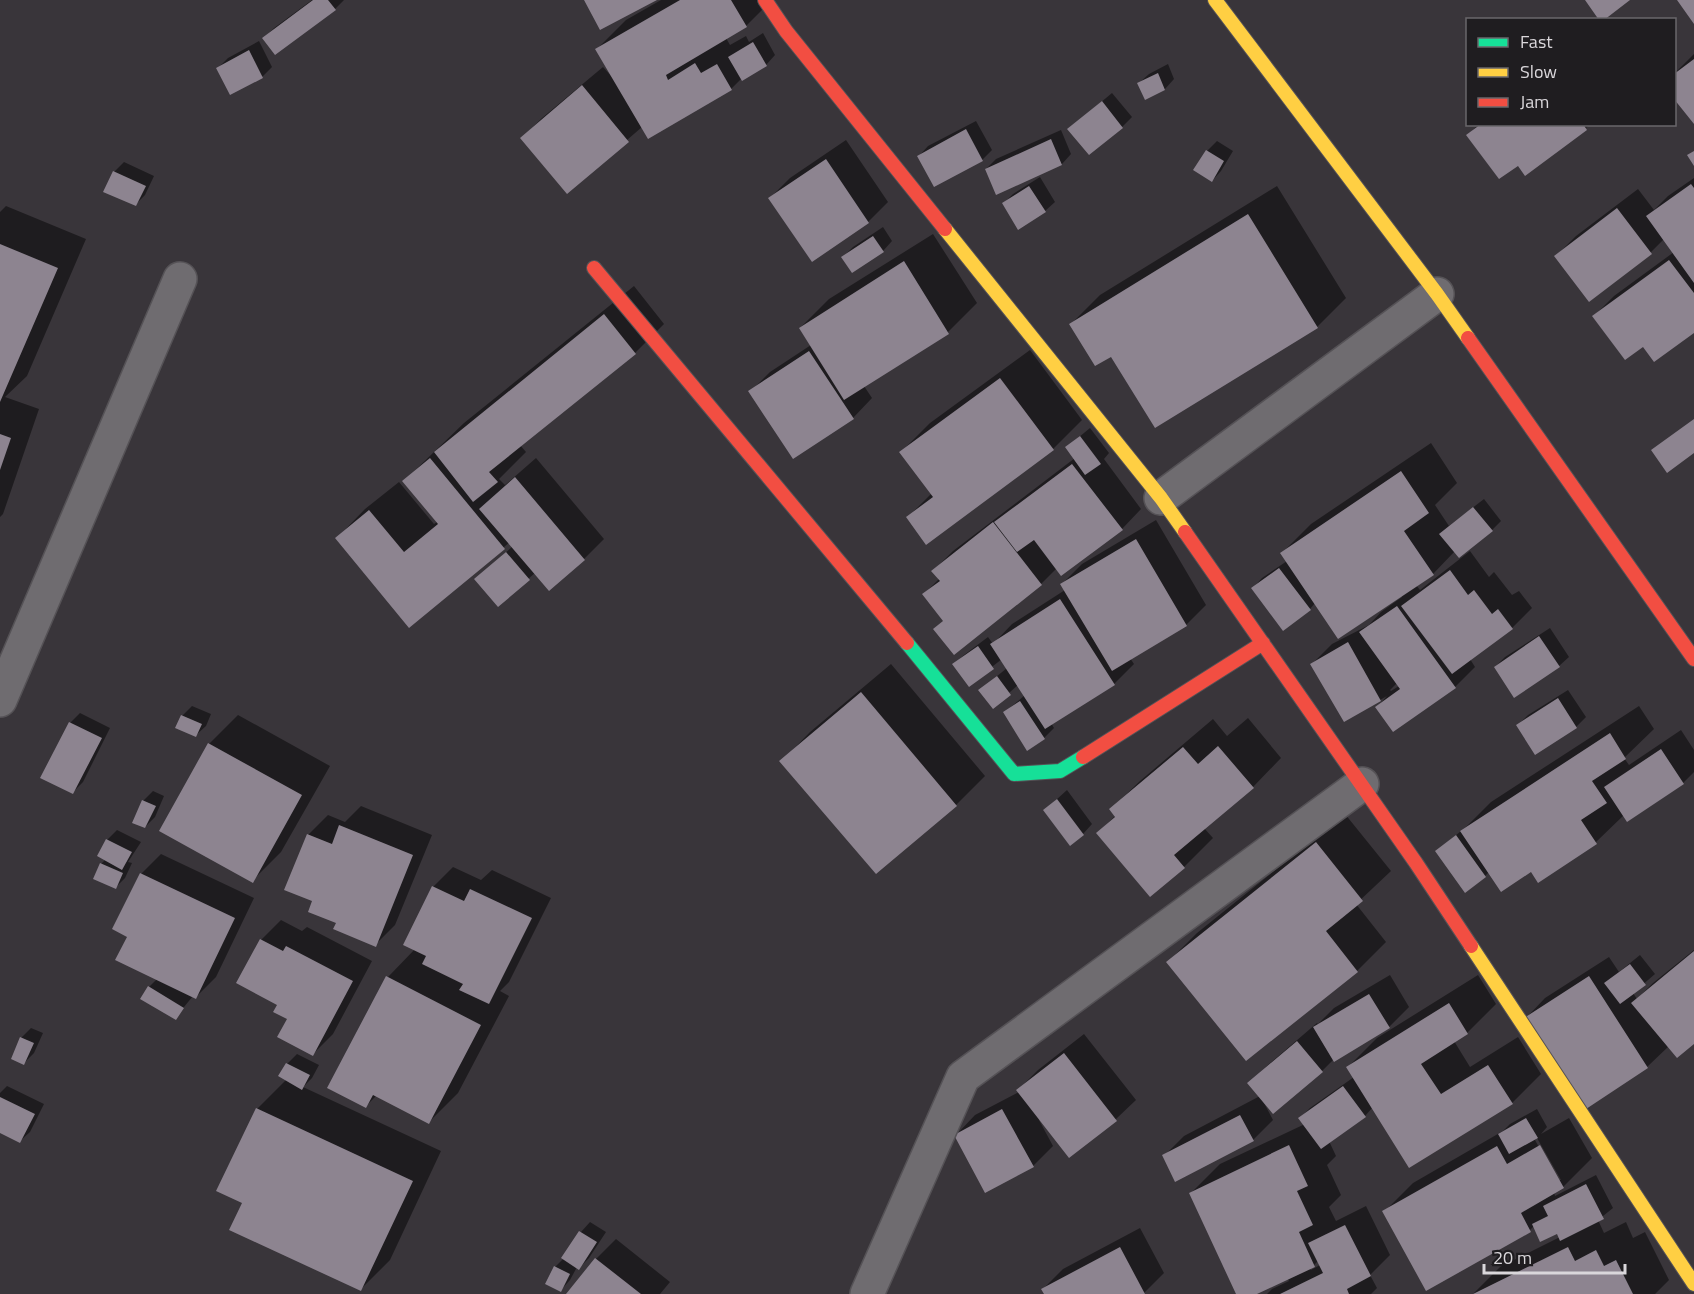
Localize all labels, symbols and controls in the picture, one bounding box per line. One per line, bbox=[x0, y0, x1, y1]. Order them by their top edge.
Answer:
legend bbox=[1466, 18, 1676, 126]
text: Fast bbox=[1520, 28, 1553, 55]
text: Slow bbox=[1520, 58, 1557, 85]
text: Jam bbox=[1520, 88, 1549, 115]
scale bar bbox=[1484, 1237, 1625, 1275]
text: 20 m bbox=[1493, 1244, 1532, 1271]

